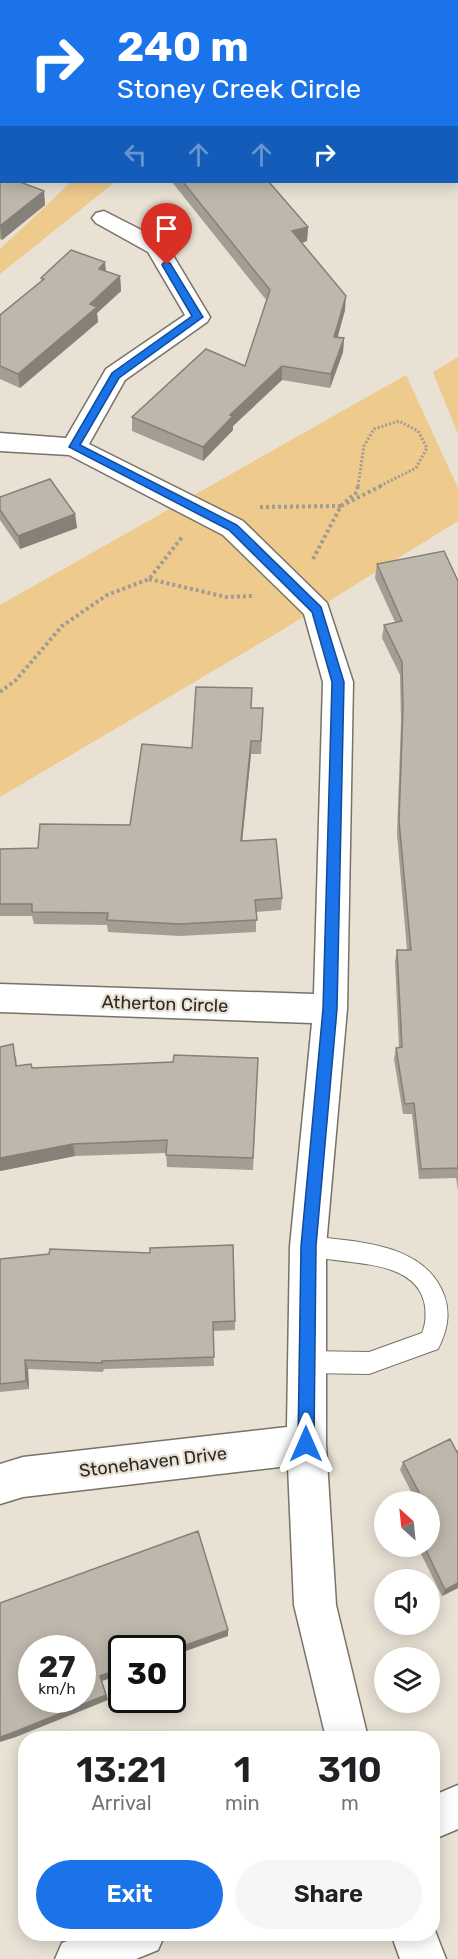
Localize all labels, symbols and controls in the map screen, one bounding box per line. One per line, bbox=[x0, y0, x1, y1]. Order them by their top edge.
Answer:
text: 240 m bbox=[117, 22, 249, 72]
icon: right bbox=[18, 24, 96, 102]
text: Stoney Creek Circle bbox=[117, 73, 361, 105]
icon: left bbox=[119, 138, 152, 171]
icon: ahead bbox=[182, 138, 215, 171]
icon: ahead bbox=[245, 138, 278, 171]
icon: right bbox=[308, 138, 341, 171]
pin bbox=[141, 203, 192, 265]
icon: arrive bbox=[150, 212, 183, 245]
street label: Atherton Circle bbox=[101, 991, 229, 1017]
position arrow bbox=[274, 1412, 338, 1476]
street label: Stonehaven Drive bbox=[78, 1442, 228, 1482]
north arrow bbox=[374, 1491, 440, 1557]
map controls bbox=[374, 1491, 440, 1713]
button: sound bbox=[374, 1569, 440, 1635]
speed limit sign: 30 bbox=[108, 1635, 186, 1713]
button: layers bbox=[374, 1647, 440, 1713]
text: 27 bbox=[39, 1649, 75, 1685]
text: km/h bbox=[38, 1680, 76, 1698]
text: 13:21 bbox=[76, 1748, 167, 1791]
text: 1 bbox=[234, 1748, 251, 1791]
text: 310 bbox=[318, 1748, 382, 1791]
text: Arrival bbox=[91, 1791, 152, 1815]
text: min bbox=[225, 1791, 260, 1815]
text: m bbox=[341, 1791, 359, 1815]
button: Exit bbox=[36, 1860, 223, 1929]
button: Share bbox=[235, 1860, 422, 1929]

